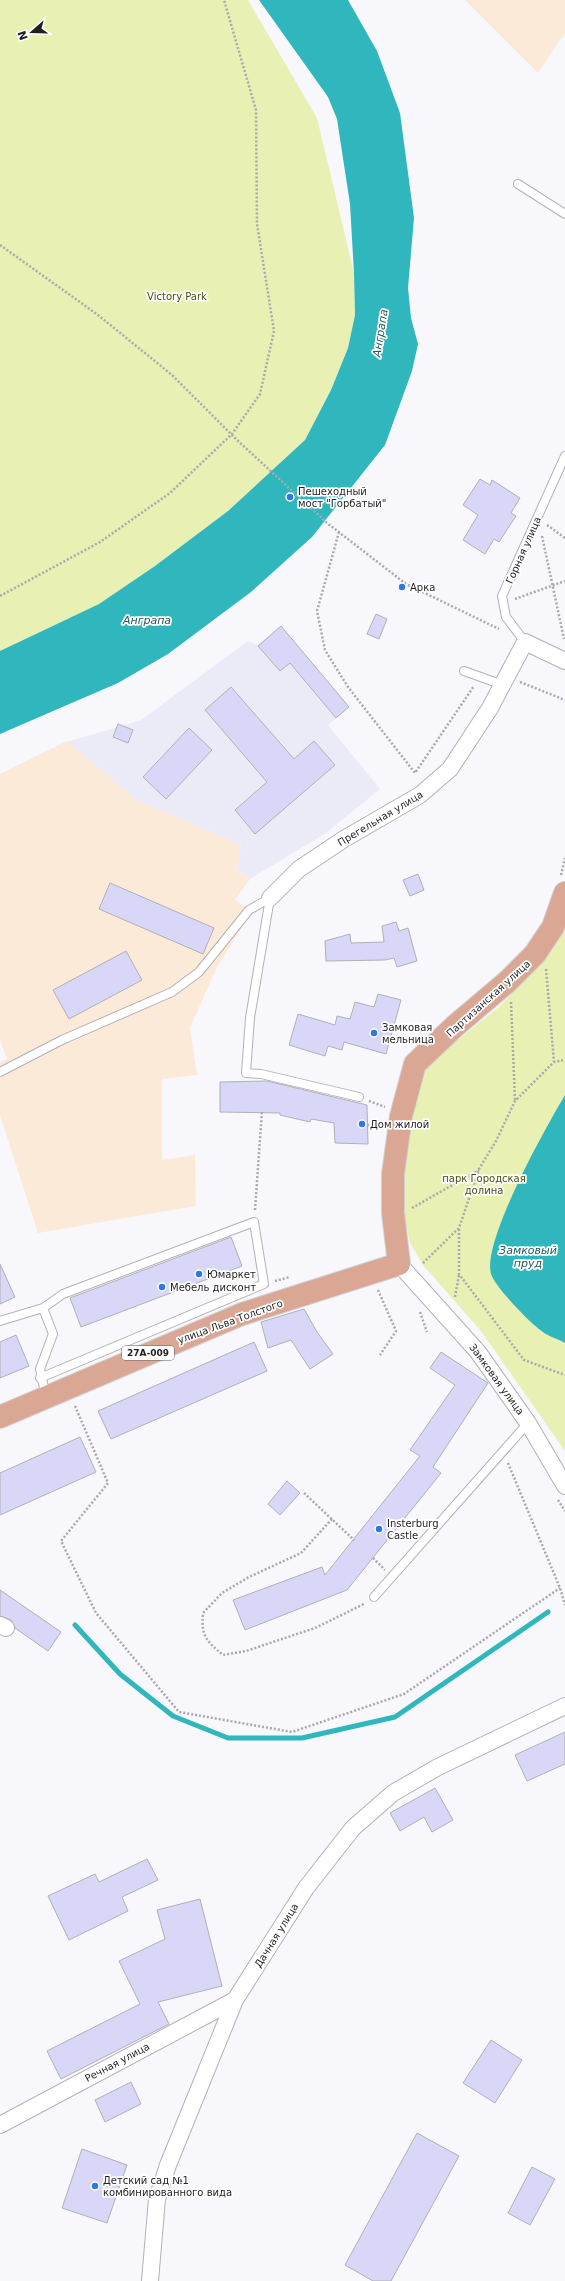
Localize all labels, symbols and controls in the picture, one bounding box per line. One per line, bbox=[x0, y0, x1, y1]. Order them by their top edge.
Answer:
north arrow bbox=[12, 12, 52, 52]
text: N bbox=[15, 29, 31, 42]
park label: Victory Park bbox=[147, 291, 207, 302]
water label: Анграпа bbox=[370, 308, 391, 359]
place label: Пешеходный мост "Горбатый" bbox=[298, 486, 386, 509]
marker: Пешеходный мост "Горбатый" bbox=[285, 492, 295, 502]
street label: Горная улица bbox=[504, 515, 543, 585]
marker: Арка bbox=[397, 582, 407, 592]
place label: Арка bbox=[410, 582, 435, 593]
water label: Анграпа bbox=[122, 614, 171, 627]
street label: Прегельная улица bbox=[336, 789, 425, 848]
street label: Партизанская улица bbox=[444, 958, 532, 1039]
place label: Замковая мельница bbox=[382, 1022, 434, 1045]
marker: Замковая мельница bbox=[369, 1028, 379, 1038]
marker: Дом жилой bbox=[357, 1119, 367, 1129]
place label: Дом жилой bbox=[370, 1119, 429, 1130]
park label: парк Городская долина bbox=[442, 1173, 526, 1196]
water label: Замковый пруд bbox=[499, 1244, 557, 1270]
marker: Юмаркет bbox=[194, 1269, 204, 1279]
place label: Юмаркет bbox=[207, 1269, 256, 1280]
marker: Мебель дисконт bbox=[157, 1282, 167, 1292]
place label: Мебель дисконт bbox=[170, 1282, 256, 1293]
street label: улица Льва Толстого bbox=[176, 1297, 284, 1346]
street label: Замковая улица bbox=[467, 1342, 526, 1417]
road number: 27А-009 bbox=[122, 1346, 174, 1360]
place label: Insterburg Castle bbox=[387, 1518, 439, 1541]
marker: Insterburg Castle bbox=[374, 1524, 384, 1534]
street label: Дачная улица bbox=[252, 1901, 301, 1969]
street label: Речная улица bbox=[83, 2041, 151, 2084]
place label: Детский сад №1 комбинированного вида bbox=[103, 2175, 232, 2198]
marker: Детский сад №1 комбинированного вида bbox=[90, 2181, 100, 2191]

